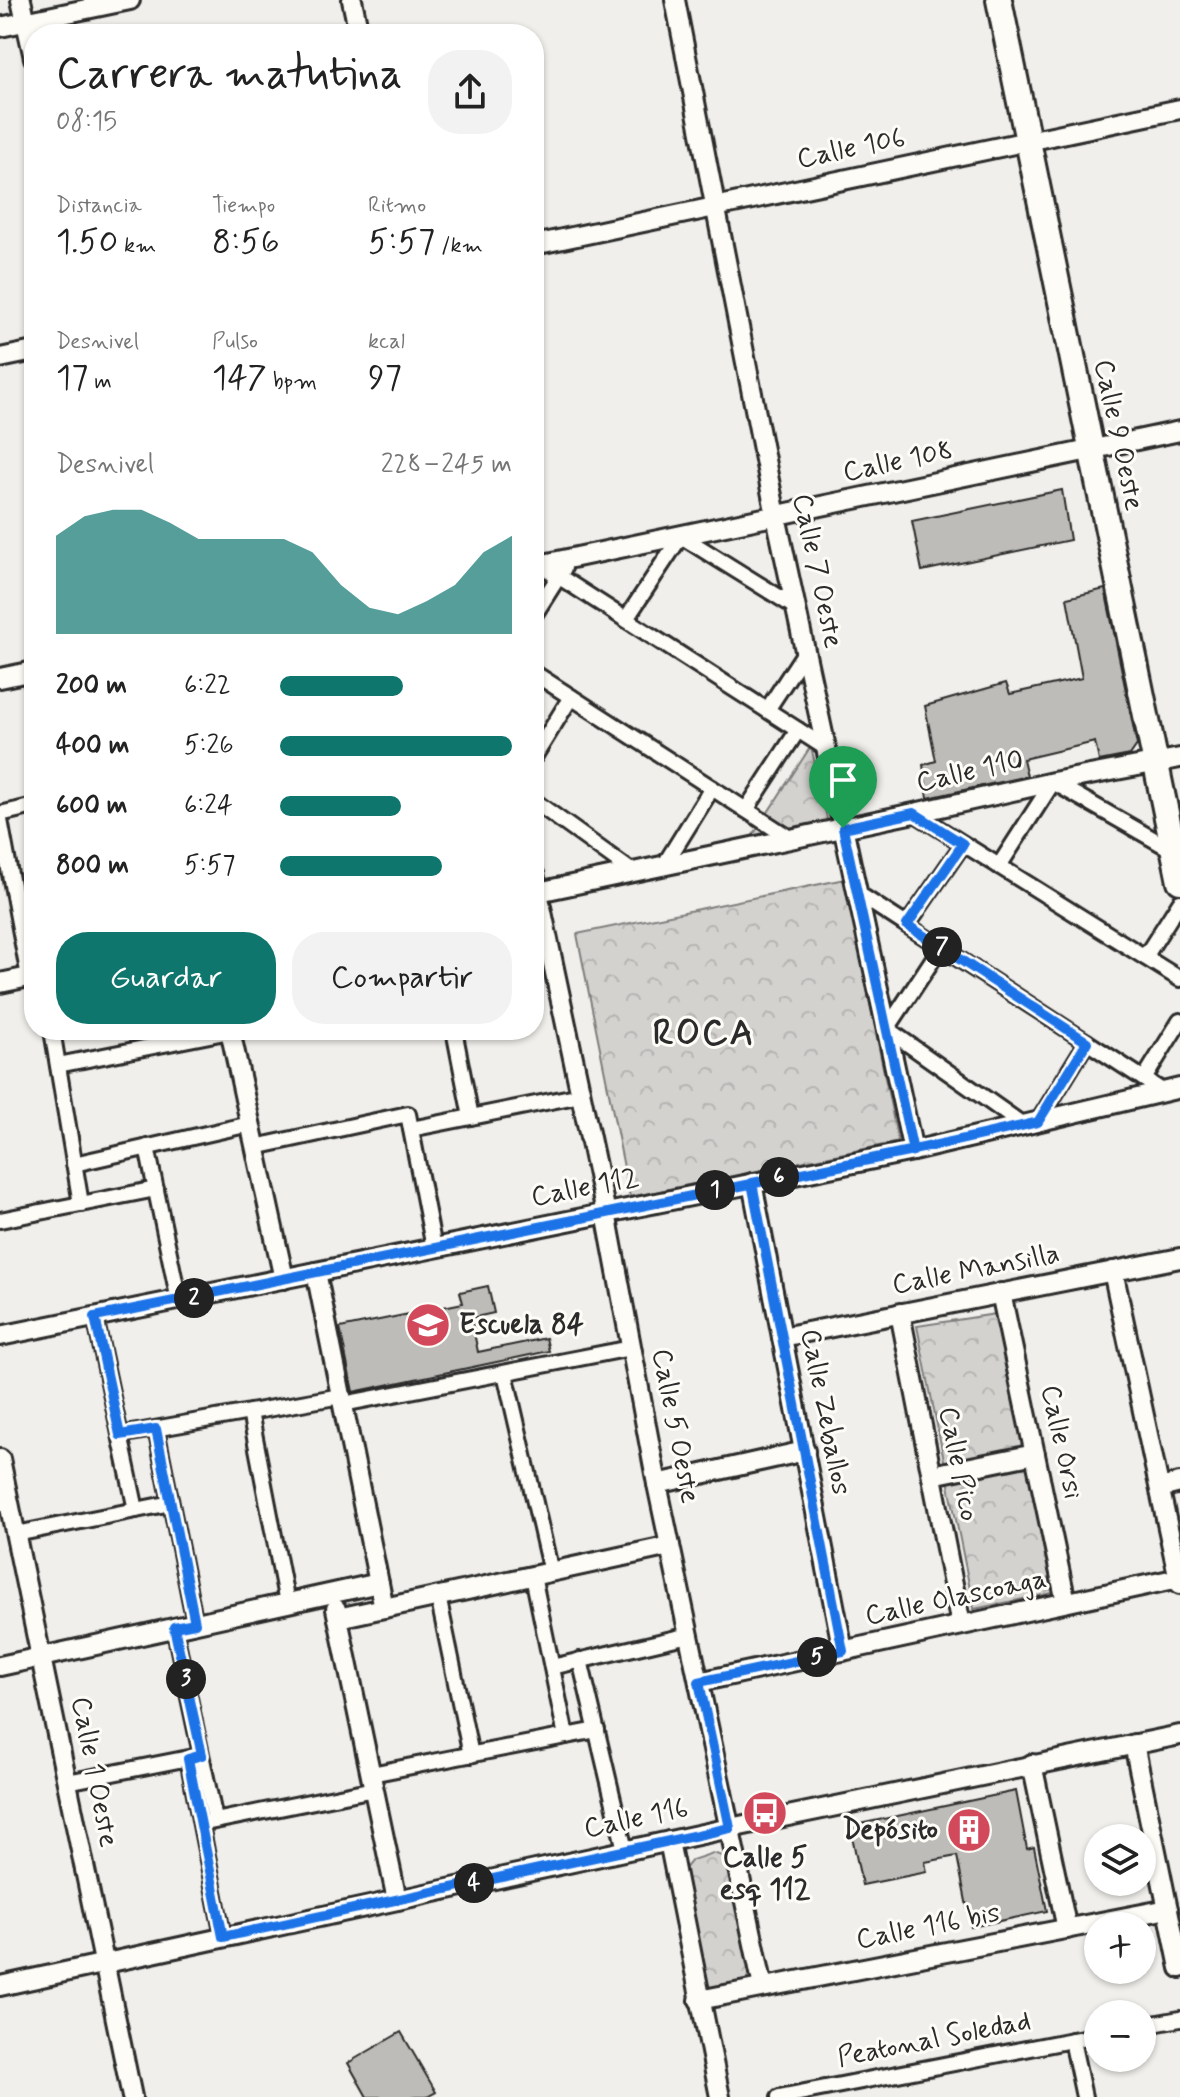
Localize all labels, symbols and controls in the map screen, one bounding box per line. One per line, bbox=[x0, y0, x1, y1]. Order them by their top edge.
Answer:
text: Carrera matutina bbox=[56, 46, 402, 104]
button: share bbox=[428, 50, 512, 134]
text: 08:15 bbox=[56, 105, 117, 139]
street label: Calle 106 bbox=[794, 120, 908, 178]
text: Distancia bbox=[56, 192, 142, 220]
text: Tiempo bbox=[212, 192, 275, 220]
text: Ritmo bbox=[368, 192, 426, 220]
text: 1.50 bbox=[56, 220, 118, 265]
text: 8:56 bbox=[212, 220, 279, 265]
text: 5:57 bbox=[368, 220, 435, 265]
text: km bbox=[118, 232, 156, 260]
text: /km bbox=[435, 232, 483, 260]
text: Desnivel bbox=[56, 328, 139, 356]
text: Pulso bbox=[212, 328, 258, 356]
text: kcal bbox=[368, 328, 405, 356]
text: 17 bbox=[56, 356, 88, 401]
text: 147 bbox=[212, 356, 267, 401]
text: 97 bbox=[368, 356, 402, 401]
street label: Calle 9 Oeste bbox=[1084, 356, 1152, 514]
text: m bbox=[88, 368, 112, 396]
text: bpm bbox=[267, 368, 317, 396]
street label: Calle 108 bbox=[840, 432, 956, 492]
text: Desnivel bbox=[56, 448, 154, 482]
text: 228–245 m bbox=[381, 448, 512, 482]
street label: Calle 7 Oeste bbox=[783, 490, 851, 652]
text: 200 m bbox=[56, 669, 127, 703]
text: 6:22 bbox=[184, 669, 231, 703]
text: 400 m bbox=[56, 729, 129, 763]
text: 5:26 bbox=[184, 729, 234, 763]
street label: Calle 110 bbox=[913, 742, 1027, 802]
pin bbox=[809, 746, 877, 828]
icon: arrive bbox=[821, 758, 865, 802]
text: 600 m bbox=[56, 789, 128, 823]
text: 6:24 bbox=[184, 789, 233, 823]
text: 800 m bbox=[56, 849, 129, 883]
text: 5:57 bbox=[184, 849, 235, 883]
pin: 7 bbox=[922, 927, 962, 967]
button: Guardar bbox=[56, 932, 276, 1024]
button: Compartir bbox=[292, 932, 512, 1024]
text: 7 bbox=[935, 933, 949, 961]
district label: ROCA bbox=[653, 1011, 755, 1058]
pin: 6 bbox=[759, 1157, 799, 1197]
street label: Calle 112 bbox=[528, 1159, 642, 1217]
text: 6 bbox=[773, 1163, 785, 1191]
pin: 1 bbox=[695, 1170, 735, 1210]
text: 1 bbox=[710, 1176, 720, 1204]
street label: Calle Mansilla bbox=[889, 1236, 1063, 1304]
pin: 2 bbox=[174, 1278, 214, 1318]
text: 2 bbox=[189, 1284, 199, 1312]
school or university icon: Escuela 84 bbox=[404, 1301, 452, 1349]
place label: Escuela 84 bbox=[459, 1307, 584, 1344]
street label: Calle Zeballos bbox=[791, 1326, 859, 1498]
street label: Calle 5 Oeste bbox=[642, 1346, 708, 1506]
street label: Calle Orsi bbox=[1031, 1382, 1091, 1502]
street label: Calle Pico bbox=[929, 1404, 987, 1524]
street label: Calle Olascoaga bbox=[862, 1561, 1050, 1635]
pin: 5 bbox=[797, 1637, 837, 1677]
text: 5 bbox=[810, 1643, 824, 1671]
pin: 3 bbox=[166, 1659, 206, 1699]
text: 3 bbox=[181, 1665, 191, 1693]
street label: Calle 1 Oeste bbox=[61, 1694, 127, 1850]
bus stop icon: Calle 5 esq 112 bbox=[741, 1789, 789, 1837]
street label: Calle 116 bbox=[581, 1790, 691, 1848]
building icon: Depósito bbox=[945, 1806, 993, 1854]
place label: Depósito bbox=[842, 1812, 938, 1849]
map controls bbox=[1084, 1824, 1156, 2072]
button: layers bbox=[1084, 1824, 1156, 1896]
place label: Calle 5 esq 112 bbox=[720, 1840, 811, 1909]
pin: 4 bbox=[454, 1863, 494, 1903]
text: 4 bbox=[468, 1869, 480, 1897]
street label: Calle 116 bis bbox=[853, 1895, 1003, 1959]
button: + bbox=[1084, 1912, 1156, 1984]
button: − bbox=[1084, 2000, 1156, 2072]
street label: Peatonal Soledad bbox=[834, 2003, 1034, 2077]

